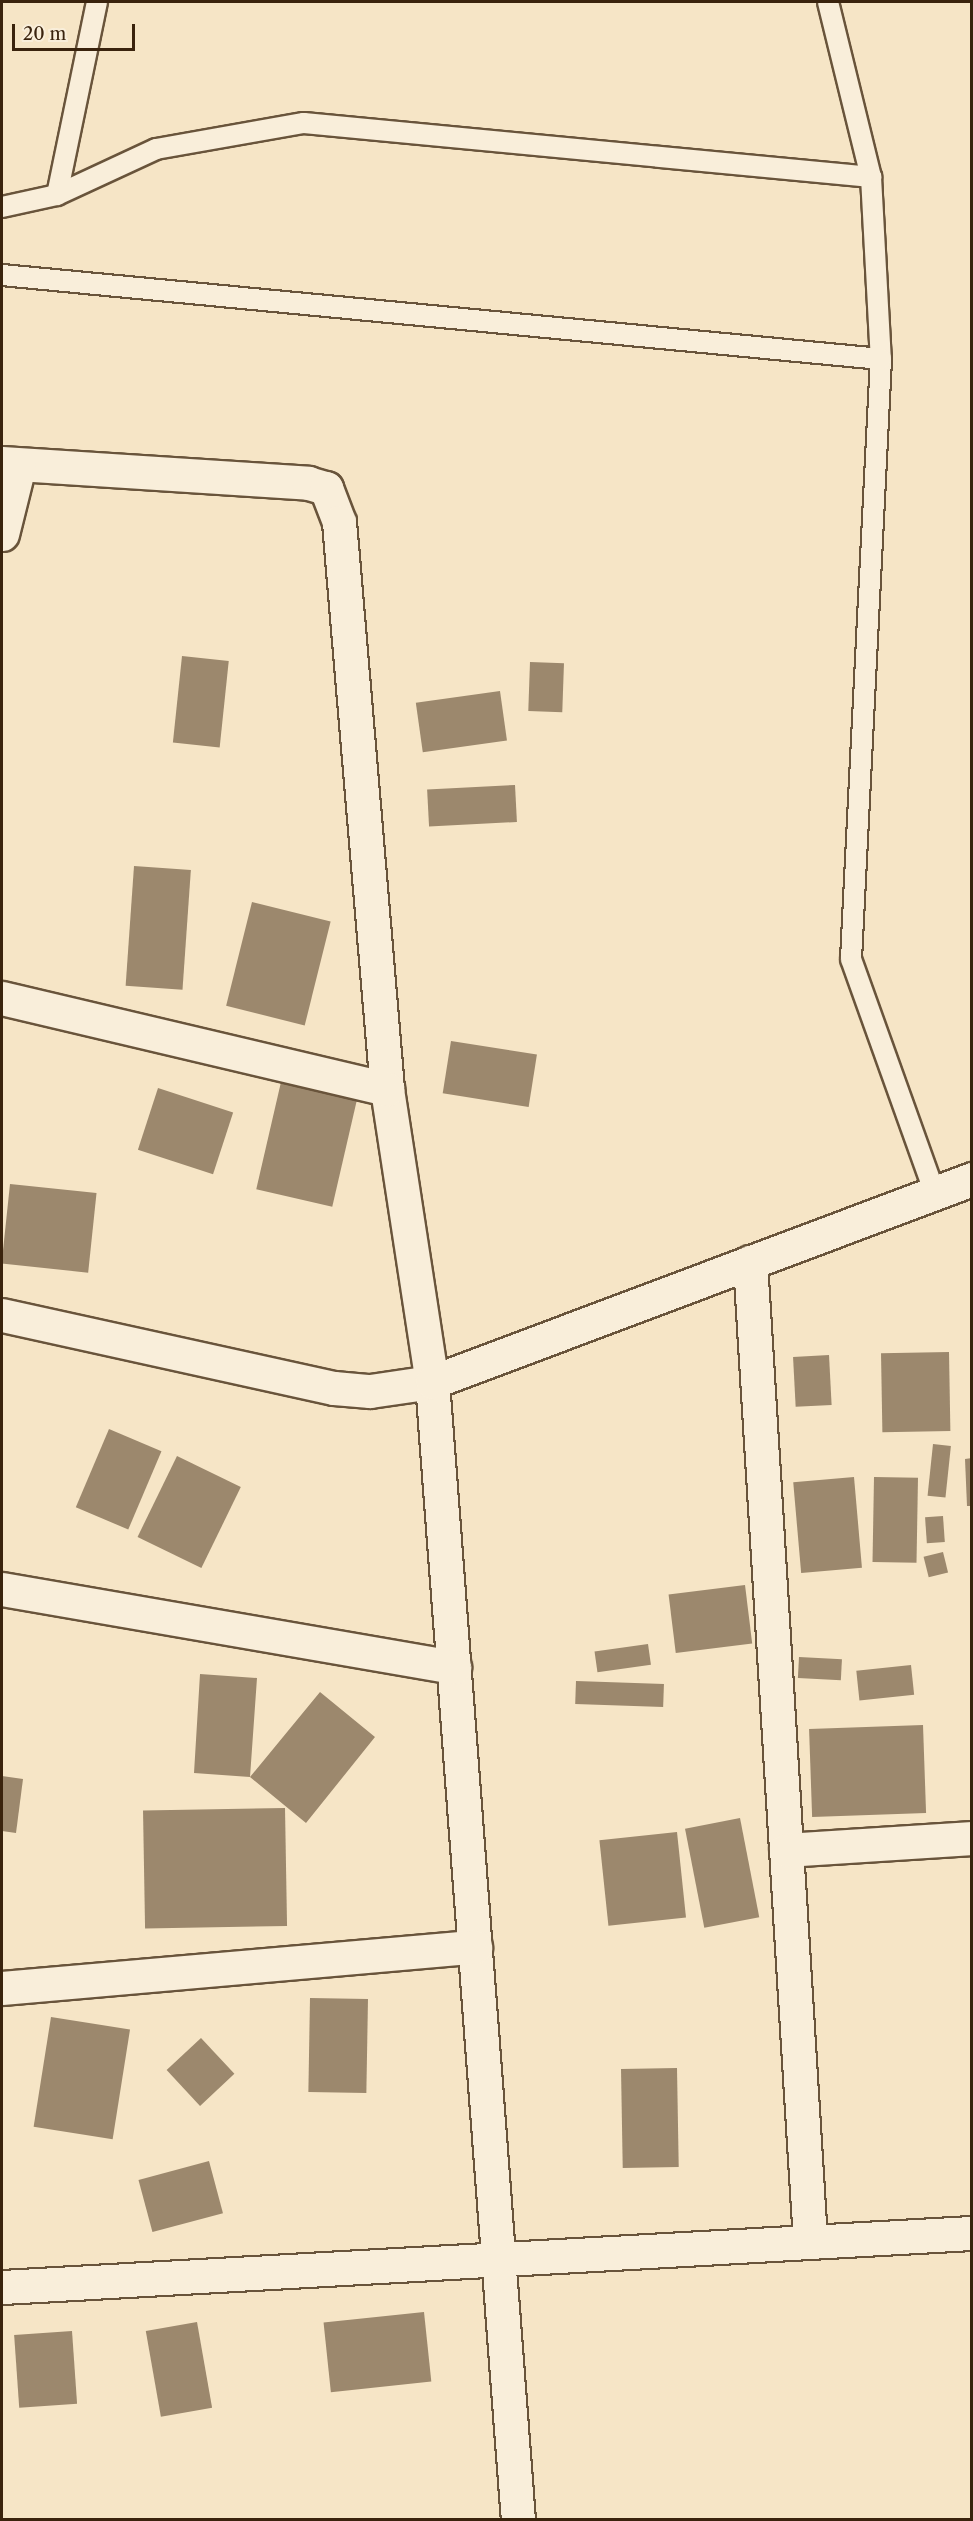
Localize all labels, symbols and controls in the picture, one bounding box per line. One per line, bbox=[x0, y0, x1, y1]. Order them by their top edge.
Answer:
scale bar bbox=[15, 12, 138, 50]
text: 20 m bbox=[23, 23, 66, 45]

